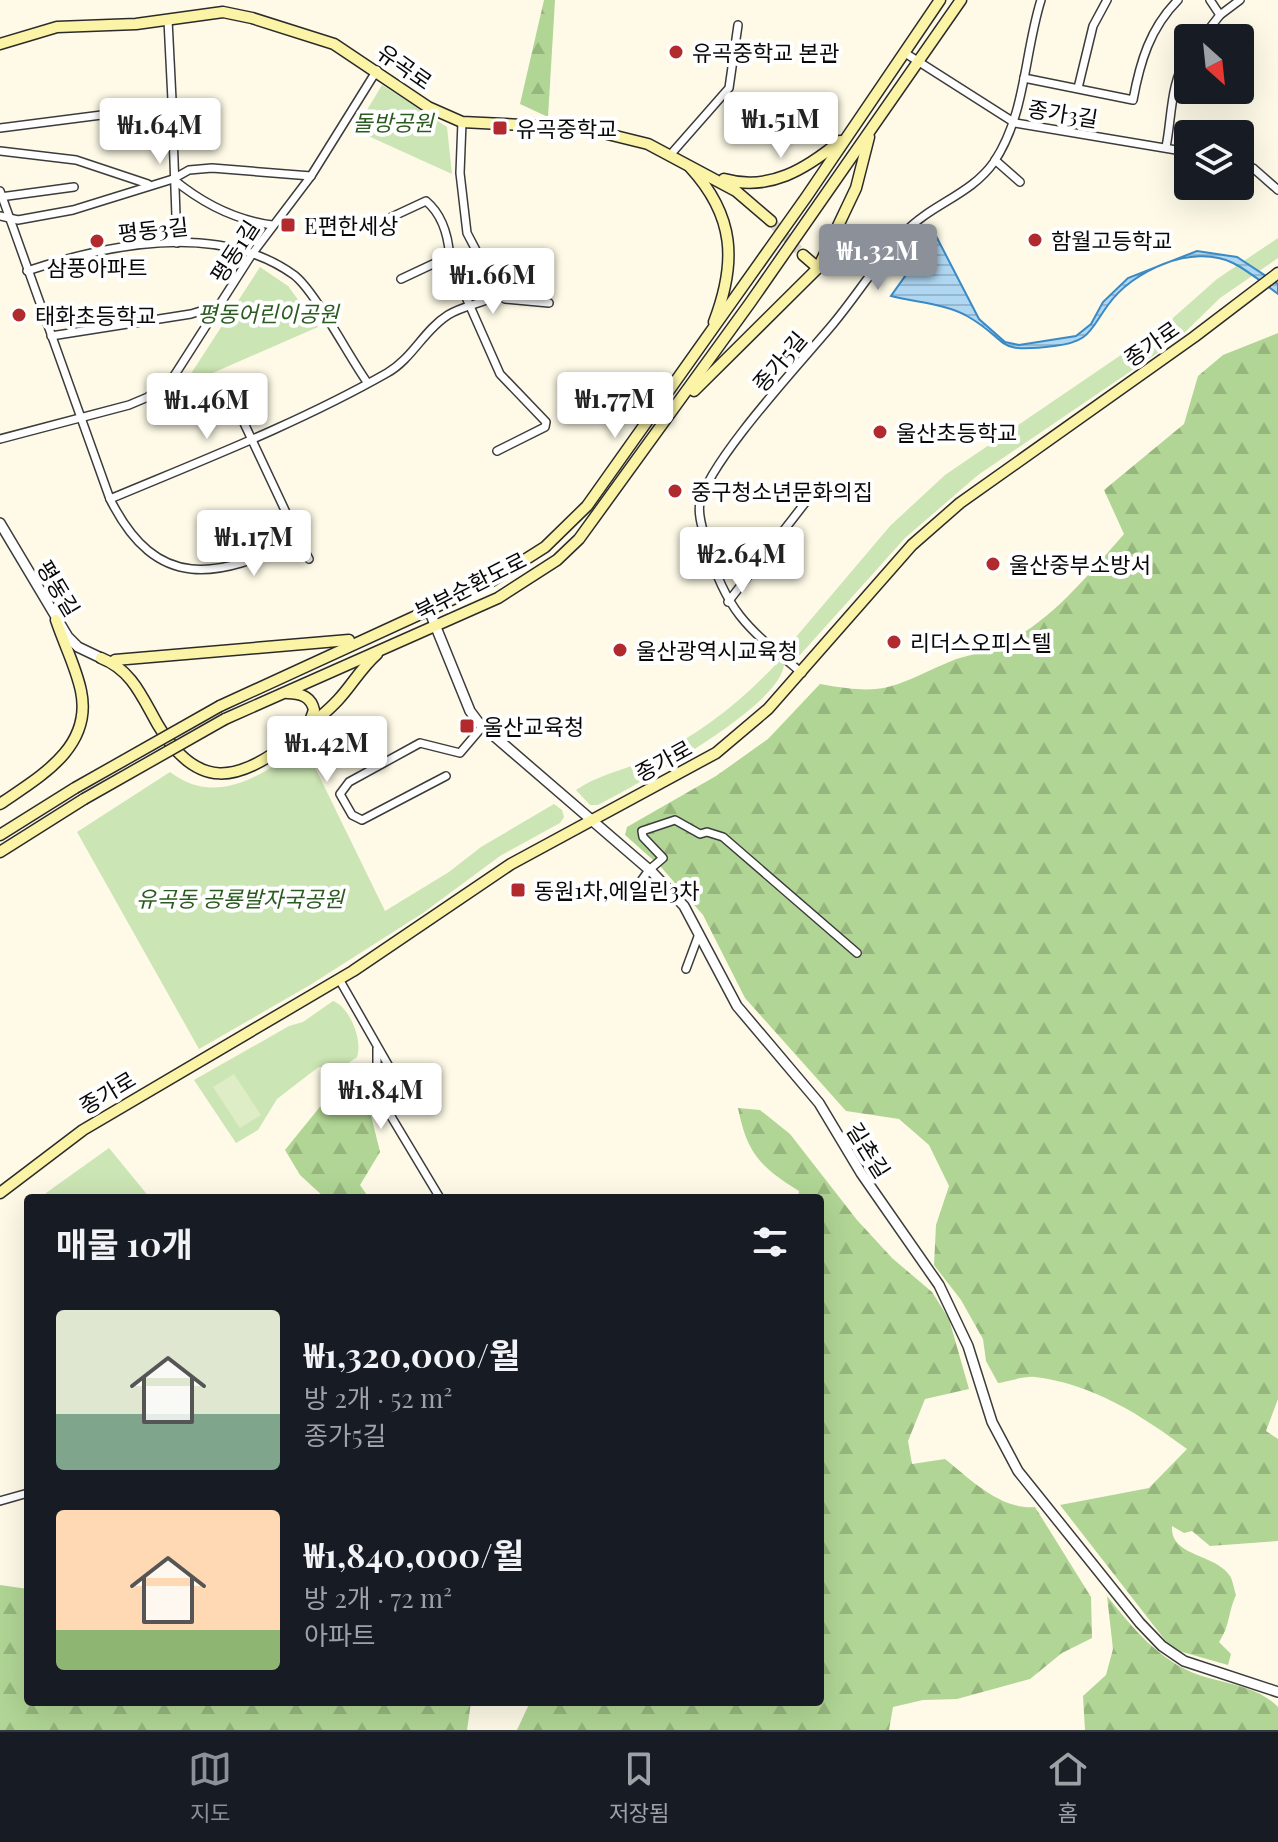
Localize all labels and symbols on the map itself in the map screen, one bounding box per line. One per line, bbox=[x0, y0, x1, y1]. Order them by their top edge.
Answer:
north arrow bbox=[1174, 24, 1254, 104]
street label: 유곡로 bbox=[372, 36, 438, 96]
place label: 유곡중학교 본관 bbox=[692, 37, 839, 67]
marker: 유곡중학교 본관 bbox=[667, 43, 685, 61]
pin: ₩1.51M bbox=[716, 92, 846, 160]
street label: 종가3길 bbox=[1026, 93, 1100, 133]
pin: ₩1.64M bbox=[95, 98, 225, 166]
park label: 돌방공원 bbox=[353, 107, 435, 137]
place label: 유곡중학교 bbox=[516, 113, 617, 143]
marker: 유곡중학교 bbox=[491, 119, 509, 137]
street label: 평동3길 bbox=[116, 210, 190, 248]
place label: E편한세상 bbox=[304, 210, 398, 240]
street label: 평동1길 bbox=[203, 214, 265, 288]
marker: E편한세상 bbox=[279, 216, 297, 234]
pin: ₩1.32M bbox=[813, 224, 943, 292]
place label: 함월고등학교 bbox=[1051, 225, 1172, 255]
marker: 함월고등학교 bbox=[1026, 231, 1044, 249]
marker: 삼풍아파트 bbox=[88, 232, 106, 250]
pin: ₩1.66M bbox=[428, 248, 558, 316]
place label: 삼풍아파트 bbox=[46, 252, 148, 282]
park label: 평동어린이공원 bbox=[197, 298, 341, 328]
place label: 태화초등학교 bbox=[35, 300, 156, 330]
marker: 태화초등학교 bbox=[10, 306, 28, 324]
street label: 종가로 bbox=[1118, 313, 1184, 373]
street label: 종가5길 bbox=[745, 325, 813, 397]
pin: ₩1.77M bbox=[550, 372, 680, 440]
pin: ₩1.46M bbox=[142, 373, 272, 441]
place label: 울산초등학교 bbox=[896, 417, 1017, 447]
marker: 울산초등학교 bbox=[871, 423, 889, 441]
place label: 중구청소년문화의집 bbox=[691, 476, 873, 506]
marker: 중구청소년문화의집 bbox=[666, 482, 684, 500]
pin: ₩1.17M bbox=[189, 510, 319, 578]
pin: ₩2.64M bbox=[677, 527, 807, 595]
street label: 북부순환도로 bbox=[409, 544, 531, 626]
place label: 울산중부소방서 bbox=[1009, 549, 1151, 579]
street label: 평동길 bbox=[31, 554, 87, 622]
marker: 울산중부소방서 bbox=[984, 555, 1002, 573]
place label: 리더스오피스텔 bbox=[910, 627, 1052, 657]
marker: 리더스오피스텔 bbox=[885, 633, 903, 651]
place label: 울산광역시교육청 bbox=[636, 635, 798, 665]
marker: 울산광역시교육청 bbox=[611, 641, 629, 659]
place label: 울산교육청 bbox=[483, 711, 584, 741]
pin: ₩1.42M bbox=[262, 716, 392, 784]
marker: 울산교육청 bbox=[458, 717, 476, 735]
street label: 종가로 bbox=[629, 732, 697, 788]
place label: 동원1차,에일린3차 bbox=[534, 875, 700, 905]
marker: 동원1차,에일린3차 bbox=[509, 881, 527, 899]
park label: 유곡동 공룡발자국공원 bbox=[136, 883, 346, 913]
pin: ₩1.84M bbox=[316, 1063, 446, 1131]
street label: 종가로 bbox=[73, 1064, 141, 1120]
street label: 길촌길 bbox=[840, 1116, 898, 1184]

